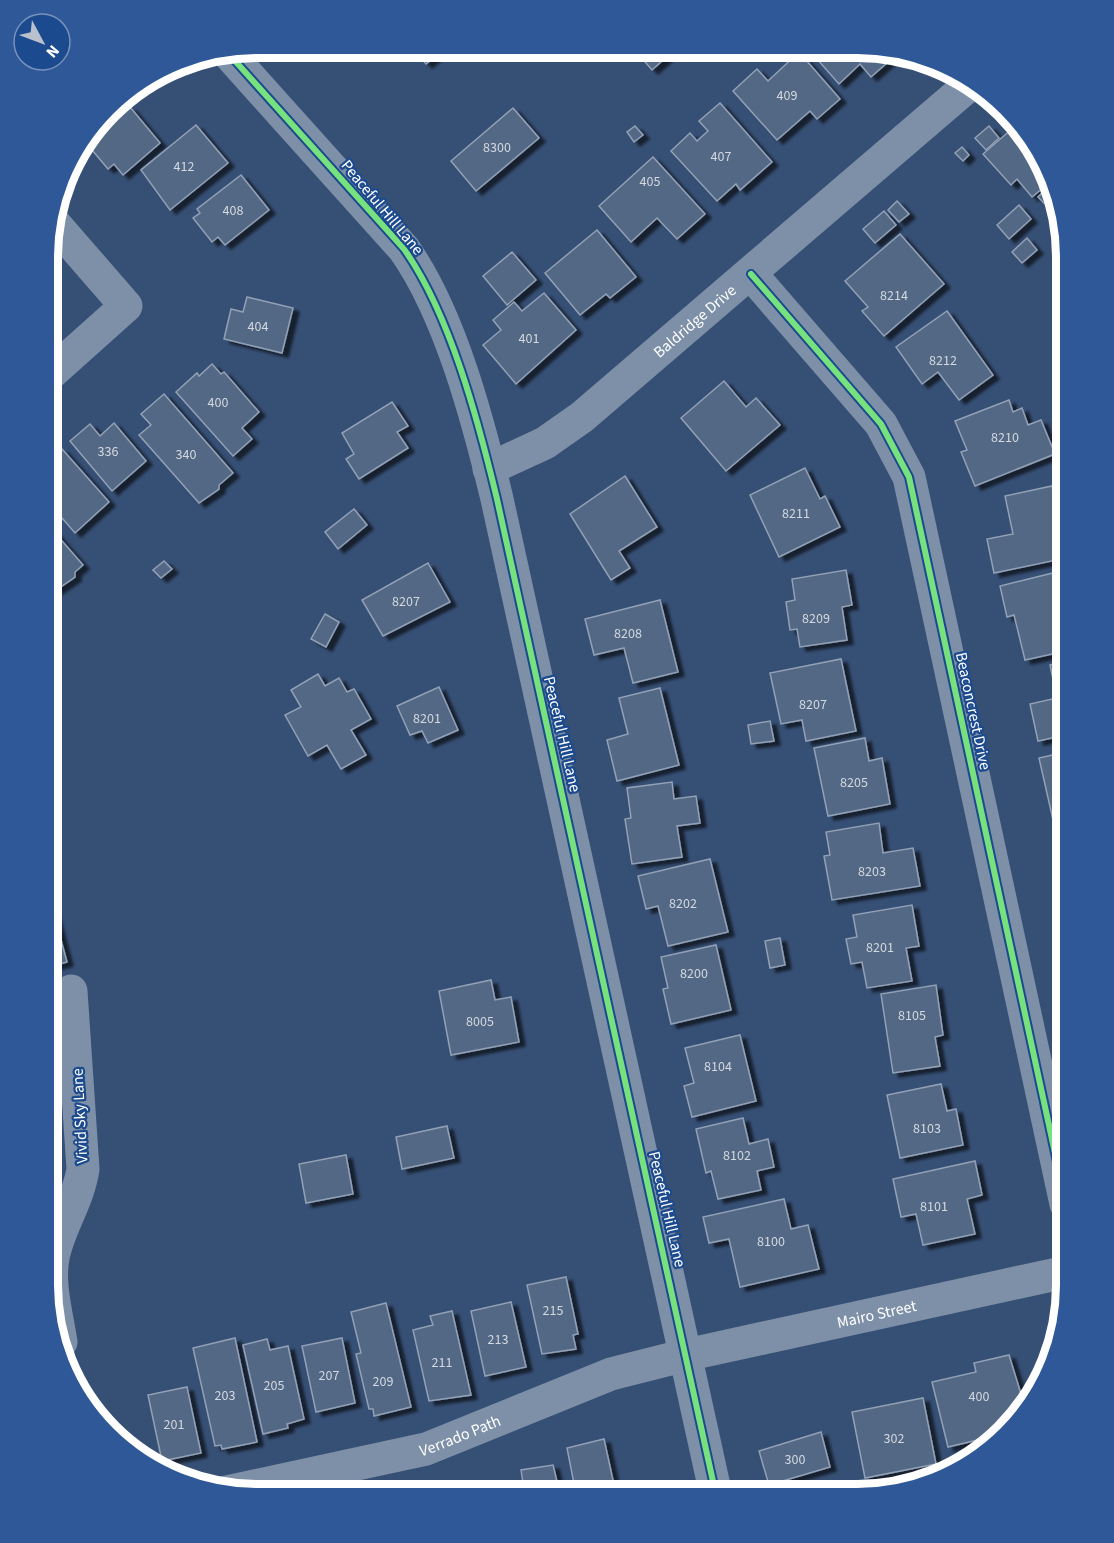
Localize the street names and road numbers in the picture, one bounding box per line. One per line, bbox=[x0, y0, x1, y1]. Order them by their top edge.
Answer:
street label: Peaceful Hill Lane bbox=[336, 155, 429, 260]
street label: Baldridge Drive bbox=[649, 280, 741, 363]
street label: Beaconcrest Drive bbox=[950, 650, 996, 772]
street label: Peaceful Hill Lane bbox=[538, 674, 586, 794]
street label: Vivid Sky Lane bbox=[67, 1068, 93, 1164]
street label: Peaceful Hill Lane bbox=[643, 1149, 691, 1269]
street label: Mairo Street bbox=[835, 1295, 919, 1334]
street label: Verrado Path bbox=[417, 1410, 504, 1462]

